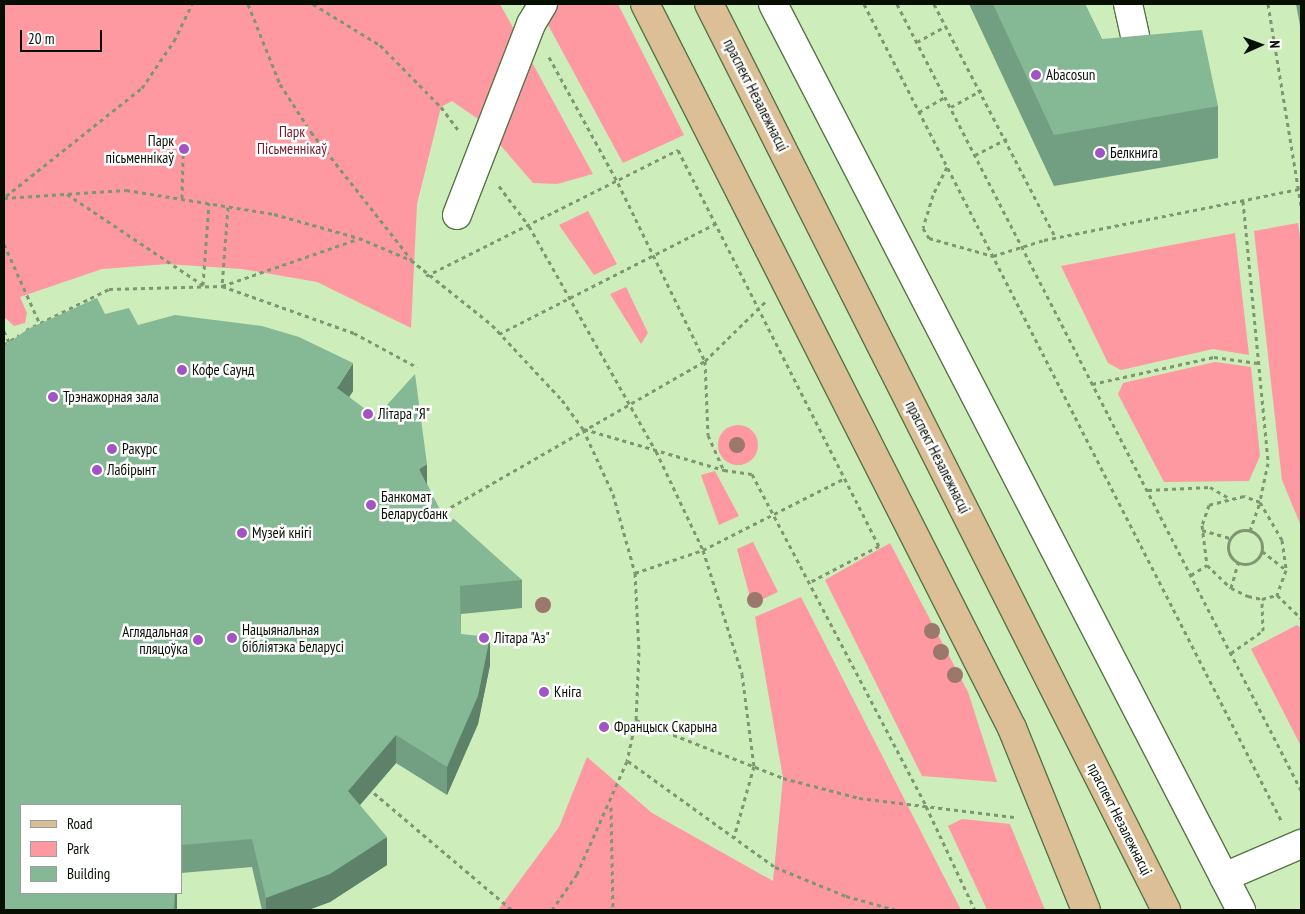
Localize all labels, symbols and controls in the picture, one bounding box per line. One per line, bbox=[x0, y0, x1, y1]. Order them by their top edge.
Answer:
scale bar bbox=[22, 20, 105, 52]
north arrow bbox=[1235, 20, 1285, 70]
text: 20 m bbox=[28, 29, 54, 48]
street label: праспект Незалежнасці bbox=[720, 36, 792, 154]
text: N bbox=[1266, 40, 1284, 49]
place label: Abacosun bbox=[1046, 66, 1095, 84]
marker: Abacosun bbox=[1030, 69, 1042, 81]
park label: Парк Пісьменнікаў bbox=[257, 122, 327, 157]
place label: Парк пісьменнікаў bbox=[106, 131, 174, 166]
marker: Парк пісьменнікаў bbox=[178, 143, 190, 155]
place label: Белкнига bbox=[1110, 144, 1158, 162]
marker: Белкнига bbox=[1094, 147, 1106, 159]
place label: Кофе Саунд bbox=[192, 361, 254, 379]
marker: Кофе Саунд bbox=[176, 364, 188, 376]
place label: Трэнажорная зала bbox=[63, 388, 159, 406]
marker: Трэнажорная зала bbox=[47, 391, 59, 403]
street label: праспект Незалежнасці bbox=[902, 398, 974, 516]
place label: Літара "Я" bbox=[378, 405, 431, 423]
marker: Літара "Я" bbox=[362, 408, 374, 420]
place label: Ракурс bbox=[122, 440, 158, 458]
marker: Ракурс bbox=[106, 443, 118, 455]
place label: Лабірынт bbox=[107, 461, 156, 479]
marker: Лабірынт bbox=[91, 464, 103, 476]
place label: Банкомат Беларусбанк bbox=[381, 487, 448, 522]
marker: Банкомат Беларусбанк bbox=[365, 499, 377, 511]
place label: Музей кнігі bbox=[252, 524, 312, 542]
marker: Музей кнігі bbox=[236, 527, 248, 539]
place label: Нацыянальная бібліятэка Беларусі bbox=[242, 620, 344, 655]
place label: Аглядальная пляцоўка bbox=[122, 622, 188, 657]
place label: Літара "Аз" bbox=[494, 629, 551, 647]
marker: Нацыянальная бібліятэка Беларусі bbox=[226, 632, 238, 644]
marker: Літара "Аз" bbox=[478, 632, 490, 644]
marker: Аглядальная пляцоўка bbox=[192, 634, 204, 646]
place label: Кніга bbox=[554, 683, 582, 701]
marker: Кніга bbox=[538, 686, 550, 698]
place label: Францыск Скарына bbox=[614, 718, 717, 736]
marker: Францыск Скарына bbox=[598, 721, 610, 733]
street label: праспект Незалежнасці bbox=[1084, 760, 1156, 878]
legend bbox=[20, 804, 182, 894]
text: Road bbox=[67, 814, 93, 833]
text: Park bbox=[67, 839, 89, 858]
text: Building bbox=[67, 864, 110, 883]

